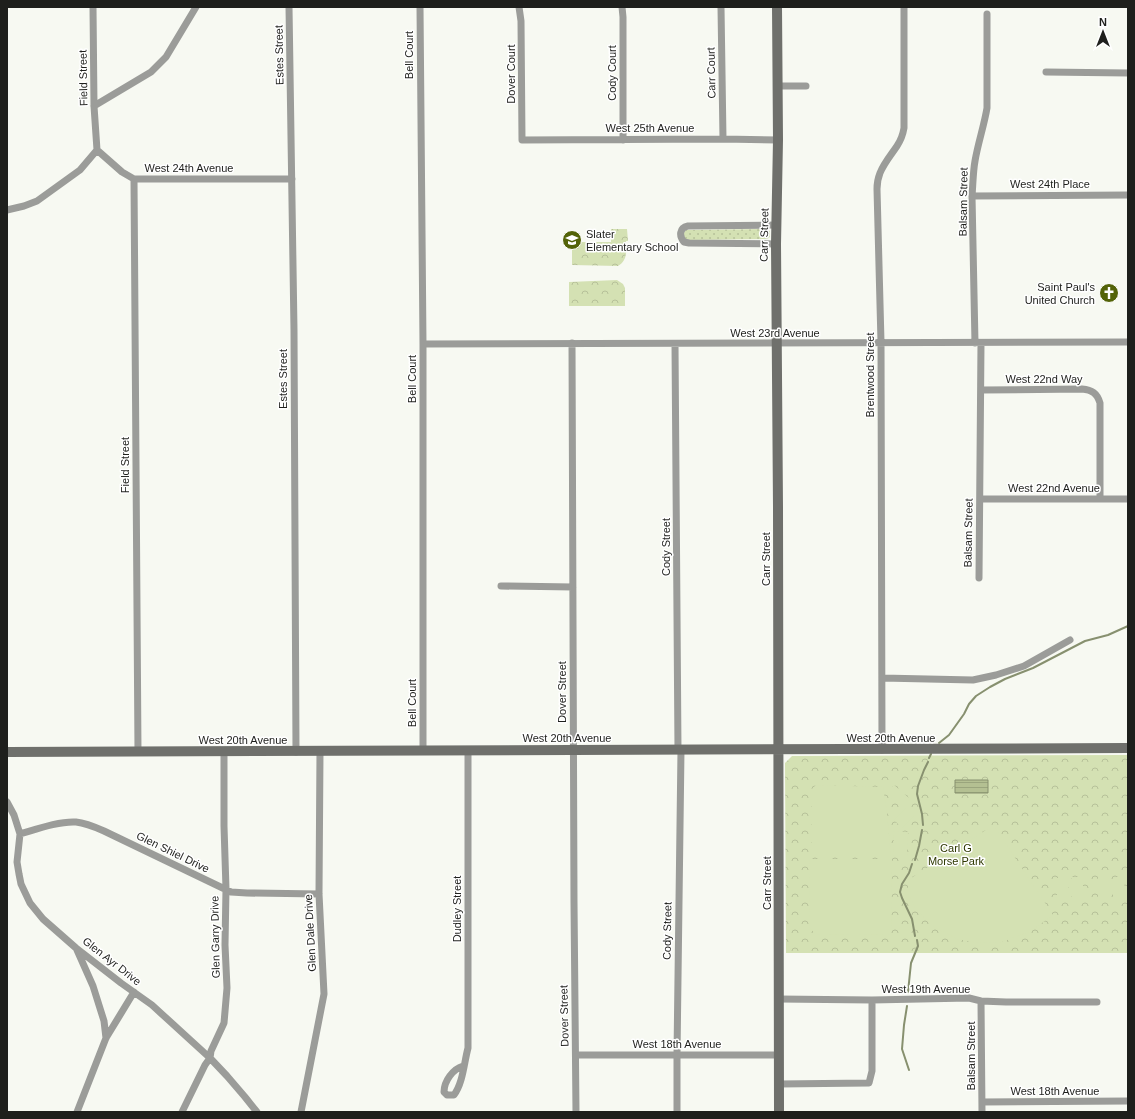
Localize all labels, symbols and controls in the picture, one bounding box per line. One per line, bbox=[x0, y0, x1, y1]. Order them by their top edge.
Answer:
north arrow bbox=[1083, 12, 1123, 52]
text: N bbox=[1099, 16, 1107, 28]
street label: Estes Street bbox=[272, 25, 286, 85]
street label: Bell Court bbox=[403, 31, 415, 79]
street label: Dover Court bbox=[505, 44, 517, 104]
street label: Cody Court bbox=[606, 45, 618, 101]
street label: Carr Court bbox=[705, 47, 717, 99]
street label: Field Street bbox=[77, 50, 89, 106]
street label: West 25th Avenue bbox=[606, 122, 694, 134]
street label: West 24th Avenue bbox=[145, 162, 233, 174]
street label: Balsam Street bbox=[956, 167, 970, 237]
street label: West 24th Place bbox=[1010, 178, 1090, 190]
street label: Carr Street bbox=[758, 208, 770, 262]
place label: Slater Elementary School bbox=[586, 228, 678, 253]
school or university icon: Slater Elementary School bbox=[561, 229, 583, 251]
place label: Saint Paul's United Church bbox=[1025, 281, 1095, 306]
church icon: Saint Paul's United Church bbox=[1098, 282, 1120, 304]
street label: West 23rd Avenue bbox=[730, 327, 820, 339]
street label: Brentwood Street bbox=[864, 333, 876, 418]
street label: Estes Street bbox=[277, 349, 289, 409]
street label: Bell Court bbox=[406, 355, 418, 403]
street label: West 22nd Way bbox=[1005, 373, 1083, 385]
street label: Field Street bbox=[119, 437, 131, 493]
street label: West 22nd Avenue bbox=[1008, 482, 1100, 494]
street label: Balsam Street bbox=[961, 498, 975, 568]
street label: Cody Street bbox=[660, 518, 672, 576]
street label: Carr Street bbox=[760, 532, 772, 586]
street label: Dover Street bbox=[556, 661, 568, 723]
street label: Bell Court bbox=[406, 679, 418, 727]
street label: West 20th Avenue bbox=[523, 732, 611, 744]
street label: West 20th Avenue bbox=[847, 732, 935, 744]
street label: West 20th Avenue bbox=[199, 734, 287, 746]
street label: Glen Shiel Drive bbox=[135, 829, 211, 875]
park label: Carl G Morse Park bbox=[928, 842, 985, 867]
street label: Carr Street bbox=[761, 856, 773, 910]
street label: Dudley Street bbox=[451, 876, 463, 942]
street label: Glen Dale Drive bbox=[302, 894, 318, 972]
street label: Glen Garry Drive bbox=[208, 896, 222, 978]
street label: Cody Street bbox=[660, 902, 674, 960]
street label: Glen Ayr Drive bbox=[80, 935, 144, 987]
street label: West 19th Avenue bbox=[882, 983, 970, 995]
street label: Dover Street bbox=[557, 985, 571, 1047]
street label: Balsam Street bbox=[965, 1021, 977, 1091]
street label: West 18th Avenue bbox=[633, 1038, 721, 1050]
street label: West 18th Avenue bbox=[1011, 1085, 1099, 1097]

